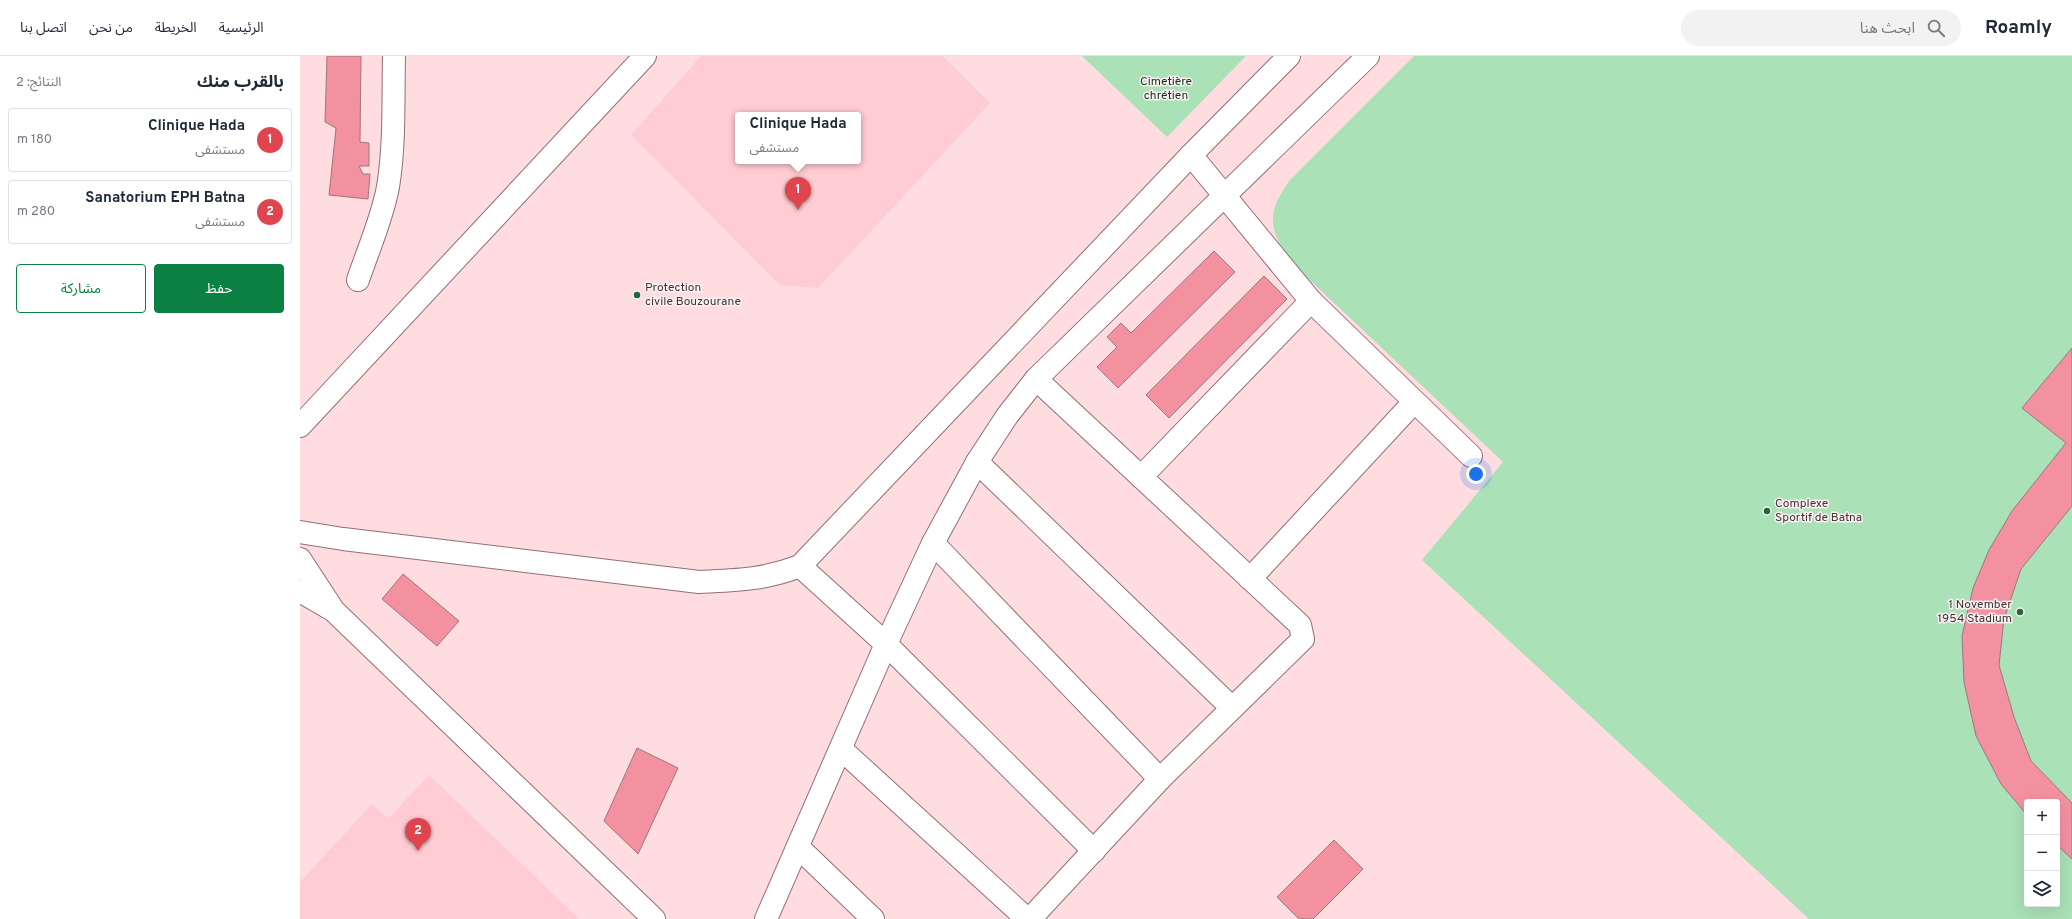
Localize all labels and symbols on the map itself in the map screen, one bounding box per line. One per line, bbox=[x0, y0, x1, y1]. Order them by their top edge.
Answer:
park label: Cimetière chrétien bbox=[1140, 74, 1192, 104]
pin: 1 bbox=[785, 177, 811, 210]
place label: Protection civile Bouzourane bbox=[645, 280, 741, 310]
marker: Protection civile Bouzourane bbox=[632, 290, 642, 300]
your location bbox=[1466, 464, 1486, 484]
place label: Complexe Sportif de Batna bbox=[1775, 496, 1862, 526]
marker: Complexe Sportif de Batna bbox=[1762, 506, 1772, 516]
place label: 1 November 1954 Stadium bbox=[1938, 597, 2012, 627]
marker: 1 November 1954 Stadium bbox=[2015, 607, 2025, 617]
pin: 2 bbox=[405, 818, 431, 851]

